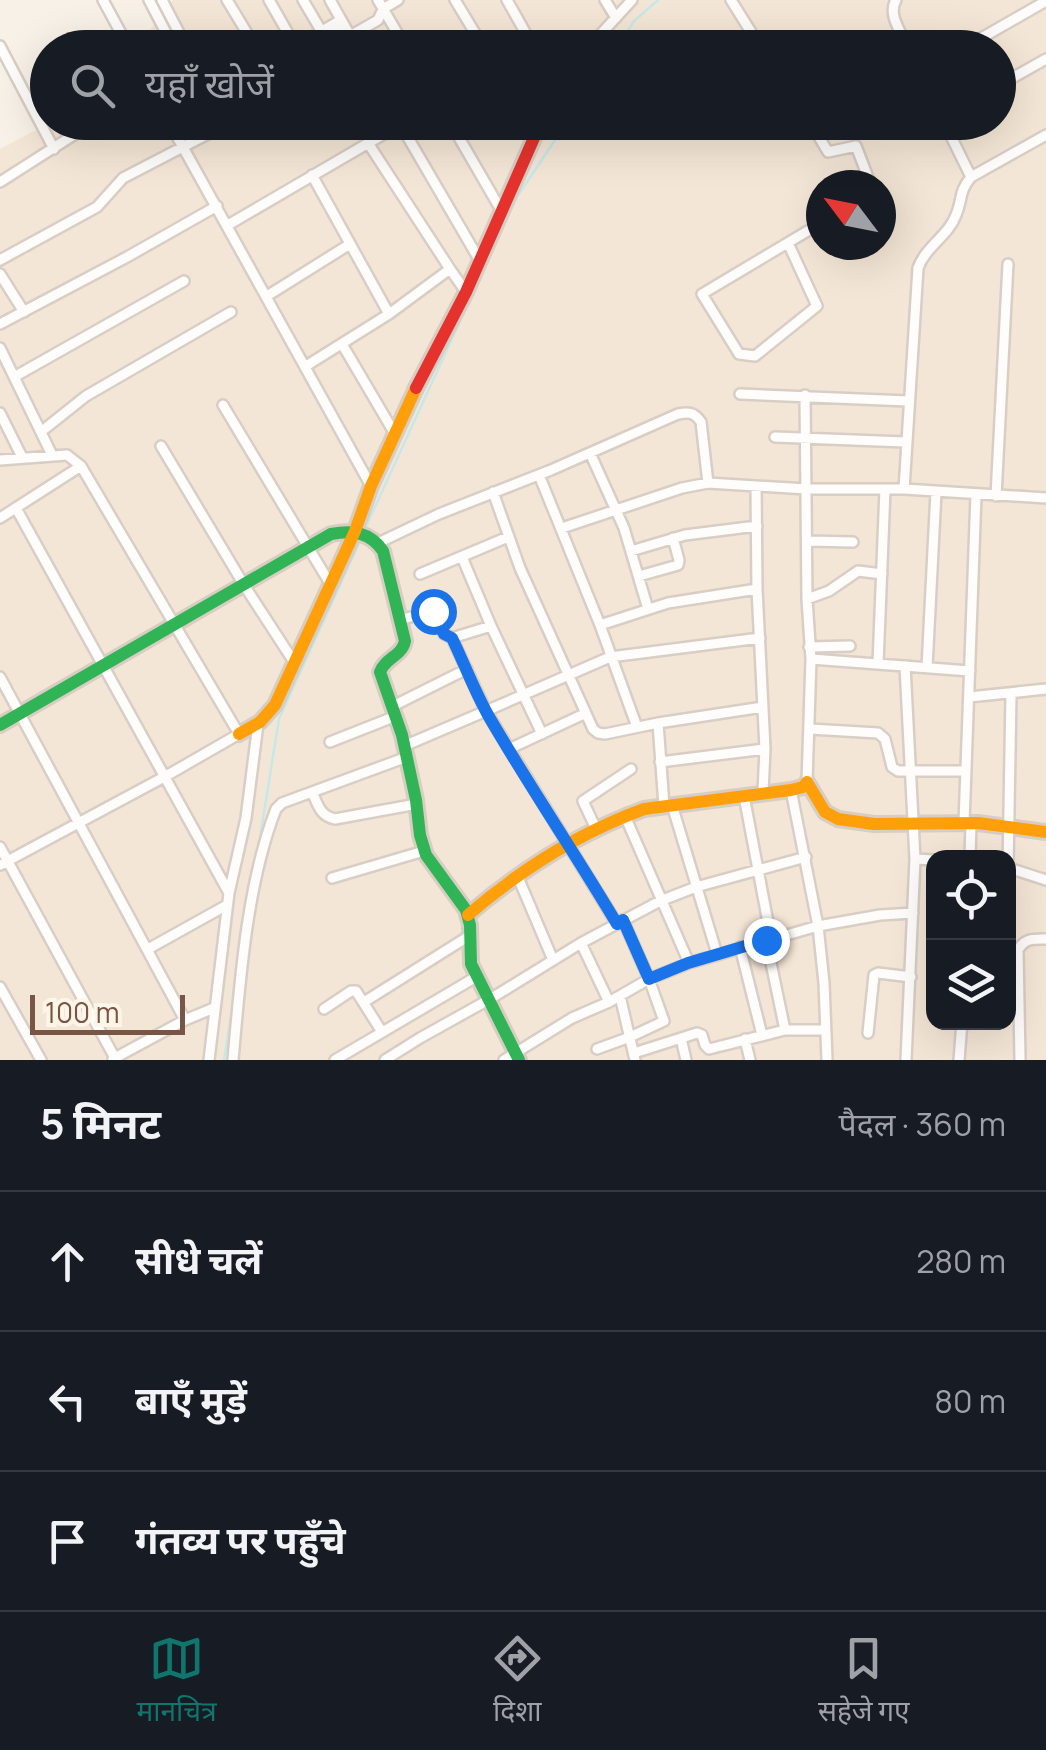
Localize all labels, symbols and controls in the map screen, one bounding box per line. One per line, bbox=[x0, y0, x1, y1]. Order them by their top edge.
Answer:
search box bbox=[30, 30, 1016, 140]
text: यहाँ खोजें bbox=[145, 57, 274, 109]
icon: search bbox=[65, 58, 120, 113]
north arrow bbox=[806, 170, 896, 260]
route start bbox=[411, 589, 457, 635]
map controls bbox=[926, 850, 1016, 1030]
button: locate bbox=[926, 850, 1016, 940]
route end bbox=[744, 918, 790, 964]
button: layers bbox=[926, 940, 1016, 1030]
scale bar bbox=[30, 990, 185, 1034]
text: 100 m bbox=[45, 993, 119, 1031]
text: 5 मिनट bbox=[40, 1094, 161, 1152]
text: पैदल · 360 m bbox=[838, 1102, 1006, 1146]
text: सीधे चलें bbox=[135, 1233, 262, 1285]
icon: ahead bbox=[40, 1234, 95, 1289]
text: 280 m bbox=[916, 1239, 1006, 1283]
text: बाएँ मुड़ें bbox=[135, 1373, 247, 1425]
icon: left bbox=[40, 1374, 95, 1429]
text: 80 m bbox=[934, 1379, 1006, 1423]
text: गंतव्य पर पहुँचे bbox=[135, 1513, 346, 1565]
icon: arrive bbox=[40, 1514, 95, 1569]
tab: मानचित्र bbox=[137, 1631, 217, 1732]
tab: दिशा bbox=[490, 1631, 545, 1732]
tab: सहेजे गए bbox=[818, 1631, 909, 1732]

